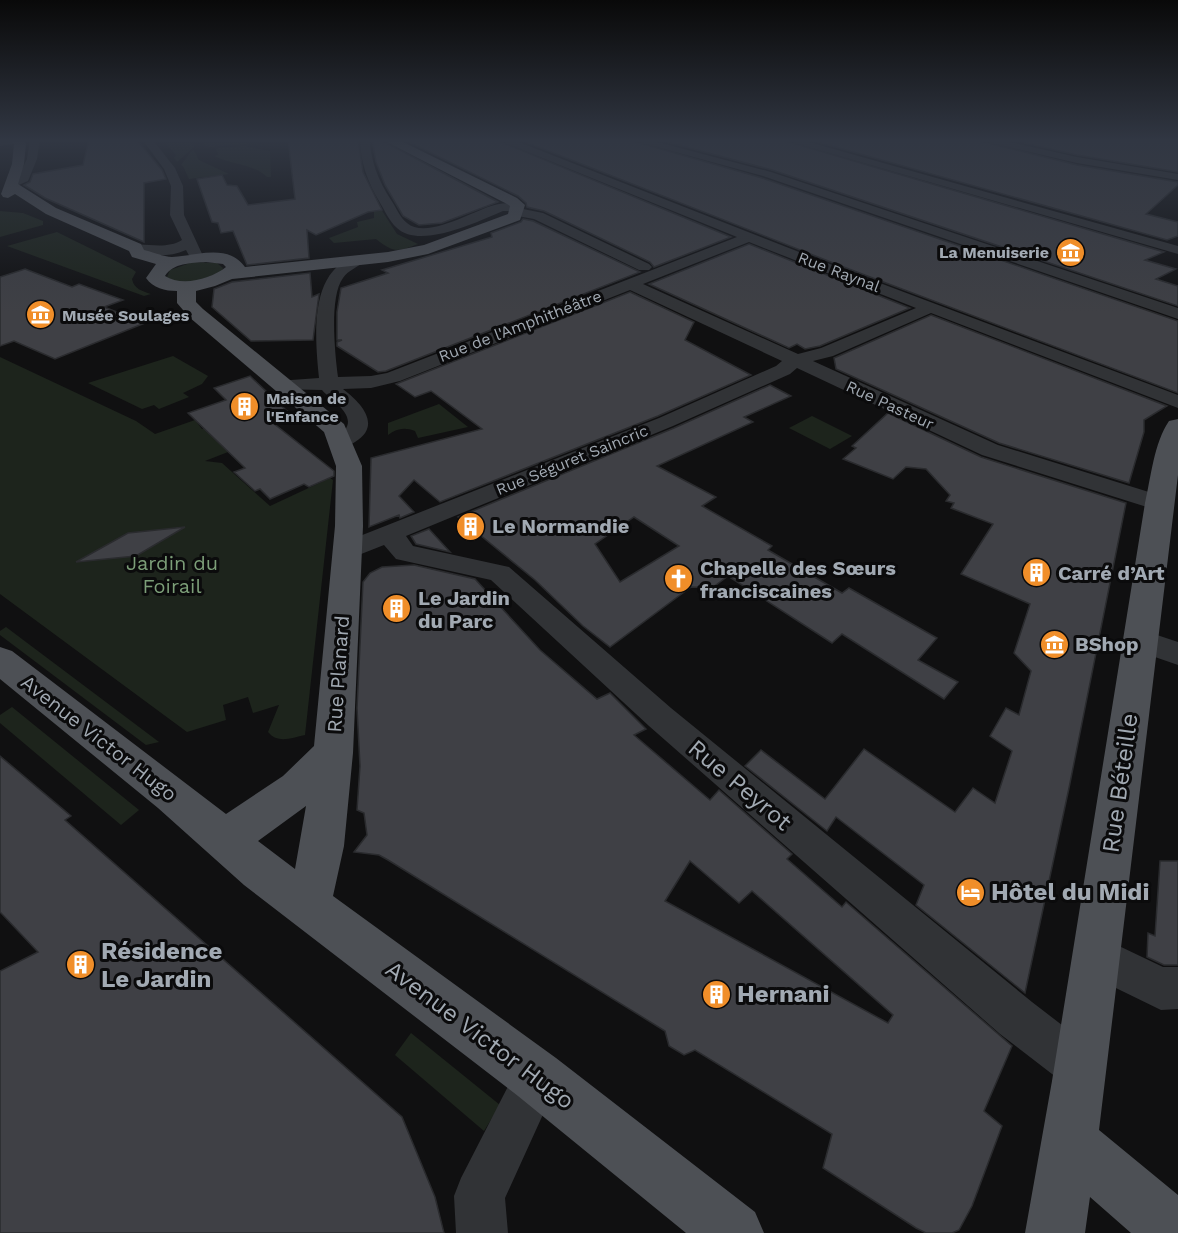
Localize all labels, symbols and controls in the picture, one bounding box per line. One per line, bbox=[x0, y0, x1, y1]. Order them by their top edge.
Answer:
museum icon: La Menuiserie bbox=[1054, 236, 1086, 268]
place label: La Menuiserie bbox=[939, 243, 1049, 262]
street label: Rue Raynal bbox=[795, 248, 883, 296]
street label: Rue de l'Amphithéâtre bbox=[436, 286, 604, 366]
museum icon: Musée Soulages bbox=[25, 299, 57, 331]
place label: Musée Soulages bbox=[62, 306, 190, 325]
street label: Rue Pasteur bbox=[843, 376, 937, 434]
place label: Maison de l'Enfance bbox=[266, 389, 346, 426]
building icon: Maison de l'Enfance bbox=[229, 391, 261, 423]
street label: Rue Séguret Saincric bbox=[493, 421, 651, 499]
building icon: Le Normandie bbox=[455, 510, 487, 542]
place label: Le Normandie bbox=[492, 514, 629, 538]
park label: Jardin du Foirail bbox=[126, 551, 218, 598]
place label: Chapelle des Sœurs franciscaines bbox=[700, 556, 896, 603]
building icon: Carré d’Art bbox=[1021, 557, 1053, 589]
place label: Carré d’Art bbox=[1058, 561, 1165, 585]
church icon: Chapelle des Sœurs franciscaines bbox=[663, 563, 695, 595]
place label: Le Jardin du Parc bbox=[418, 586, 510, 633]
building icon: Le Jardin du Parc bbox=[381, 593, 413, 625]
street label: Rue Planard bbox=[322, 615, 354, 733]
museum icon: BShop bbox=[1038, 628, 1070, 660]
place label: BShop bbox=[1075, 632, 1139, 656]
street label: Avenue Victor Hugo bbox=[16, 670, 182, 806]
street label: Rue Béteille bbox=[1096, 711, 1144, 855]
street label: Rue Peyrot bbox=[683, 734, 797, 836]
hotel icon: Hôtel du Midi bbox=[954, 876, 986, 908]
place label: Hôtel du Midi bbox=[991, 878, 1149, 906]
place label: Résidence Le Jardin bbox=[101, 937, 222, 993]
building icon: Résidence Le Jardin bbox=[64, 949, 96, 981]
street label: Avenue Victor Hugo bbox=[380, 955, 580, 1115]
building icon: Hernani bbox=[700, 978, 732, 1010]
place label: Hernani bbox=[737, 980, 830, 1008]

